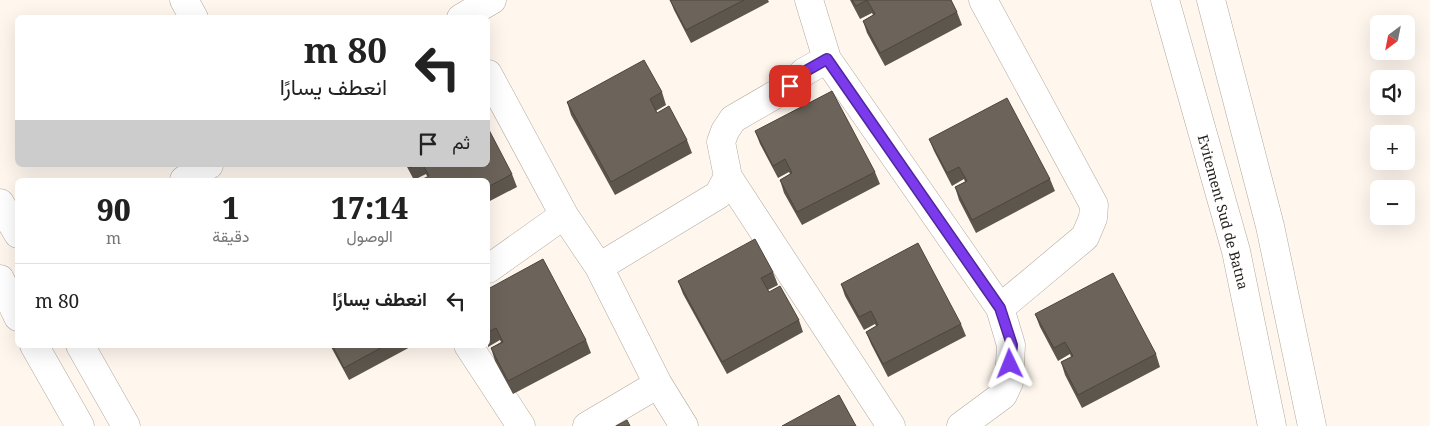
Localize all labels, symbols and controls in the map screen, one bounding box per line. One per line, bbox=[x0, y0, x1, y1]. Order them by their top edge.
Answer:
north arrow bbox=[1370, 15, 1415, 60]
map controls bbox=[1370, 15, 1415, 225]
text: 80 m bbox=[304, 26, 387, 73]
icon: left bbox=[405, 35, 470, 100]
pin bbox=[769, 65, 811, 107]
button: sound bbox=[1370, 70, 1415, 115]
text: انعطف يسارًا bbox=[280, 71, 387, 101]
icon: arrive bbox=[776, 72, 804, 100]
button: + bbox=[1370, 125, 1415, 170]
text: ثم bbox=[452, 129, 470, 155]
icon: arrive bbox=[414, 130, 442, 158]
street label: Evitement Sud de Batna bbox=[1194, 132, 1253, 291]
button: − bbox=[1370, 180, 1415, 225]
text: 1 bbox=[222, 187, 239, 228]
text: 17:14 bbox=[331, 187, 408, 228]
text: 90 bbox=[97, 189, 131, 230]
text: دقيقة bbox=[212, 225, 249, 247]
text: الوصول bbox=[347, 225, 393, 247]
text: m bbox=[106, 227, 121, 249]
text: انعطف يسارًا bbox=[332, 286, 427, 312]
icon: left bbox=[442, 287, 470, 315]
text: 80 m bbox=[35, 288, 79, 314]
position arrow bbox=[983, 337, 1035, 389]

